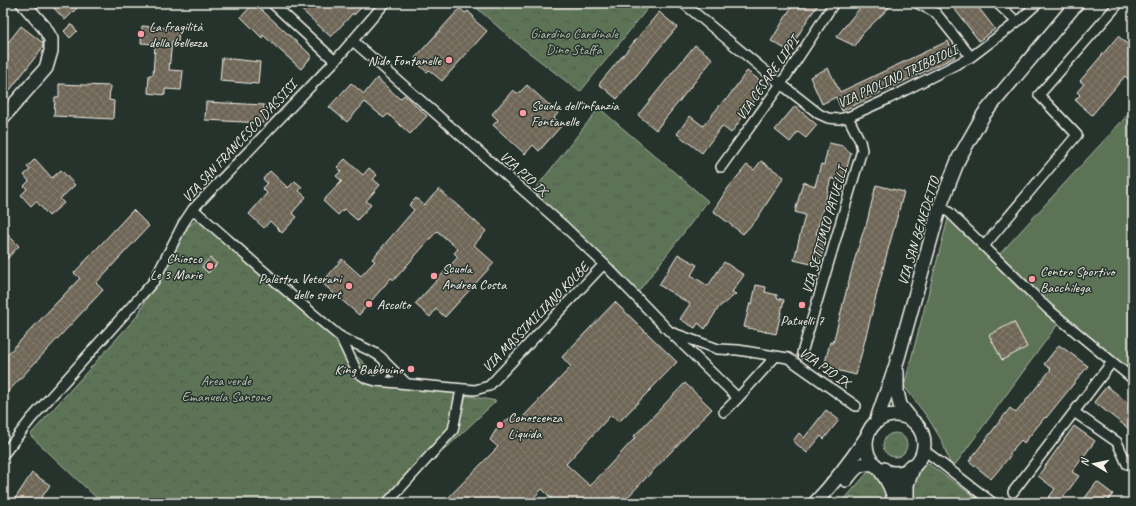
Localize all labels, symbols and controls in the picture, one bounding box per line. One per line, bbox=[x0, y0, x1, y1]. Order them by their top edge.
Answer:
place label: La fragilità della bellezza bbox=[149, 18, 209, 51]
park label: Giardino Cardinale Dino Staffa bbox=[530, 25, 619, 58]
marker: La fragilità della bellezza bbox=[136, 29, 146, 39]
street label: VIA CESARE LIPPI bbox=[732, 30, 804, 123]
street label: VIA PAOLINO TRIBBIOLI bbox=[835, 40, 963, 112]
place label: Nido Fontanelle bbox=[368, 52, 442, 69]
marker: Nido Fontanelle bbox=[444, 55, 454, 65]
street label: VIA SAN FRANCESCO D'ASSISI bbox=[178, 74, 303, 206]
place label: Scuola dell'infanzia Fontanelle bbox=[531, 97, 620, 130]
marker: Scuola dell'infanzia Fontanelle bbox=[518, 108, 528, 118]
street label: VIA PIO IX bbox=[496, 148, 553, 201]
street label: VIA SETTIMIO PATUELLI bbox=[798, 162, 852, 295]
street label: VIA SAN BENEDETTO bbox=[894, 173, 944, 287]
place label: Chiosco Le 3 Marie bbox=[150, 250, 203, 283]
street label: VIA MASSIMILIANO KOLBE bbox=[479, 258, 593, 376]
place label: Scuola Andrea Costa bbox=[442, 260, 507, 293]
marker: Chiosco Le 3 Marie bbox=[205, 261, 215, 271]
place label: Centro Sportivo Bacchilega bbox=[1040, 263, 1117, 296]
place label: Palestra Veterani dello sport bbox=[259, 270, 343, 303]
marker: Scuola Andrea Costa bbox=[429, 271, 439, 281]
marker: Centro Sportivo Bacchilega bbox=[1027, 274, 1037, 284]
marker: Palestra Veterani dello sport bbox=[344, 281, 354, 291]
place label: Ascolto bbox=[377, 296, 413, 313]
marker: Ascolto bbox=[364, 299, 374, 309]
marker: Patuelli 7 bbox=[797, 300, 807, 310]
place label: Patuelli 7 bbox=[780, 312, 824, 329]
street label: VIA PIO IX bbox=[796, 344, 856, 393]
place label: King Babbuino bbox=[335, 361, 405, 378]
marker: King Babbuino bbox=[406, 364, 416, 374]
park label: Area verde Emanuela Sansone bbox=[182, 372, 272, 405]
place label: Conoscenza Liquida bbox=[508, 409, 563, 442]
marker: Conoscenza Liquida bbox=[495, 420, 505, 430]
north arrow bbox=[1074, 444, 1114, 484]
text: N bbox=[1077, 456, 1092, 467]

